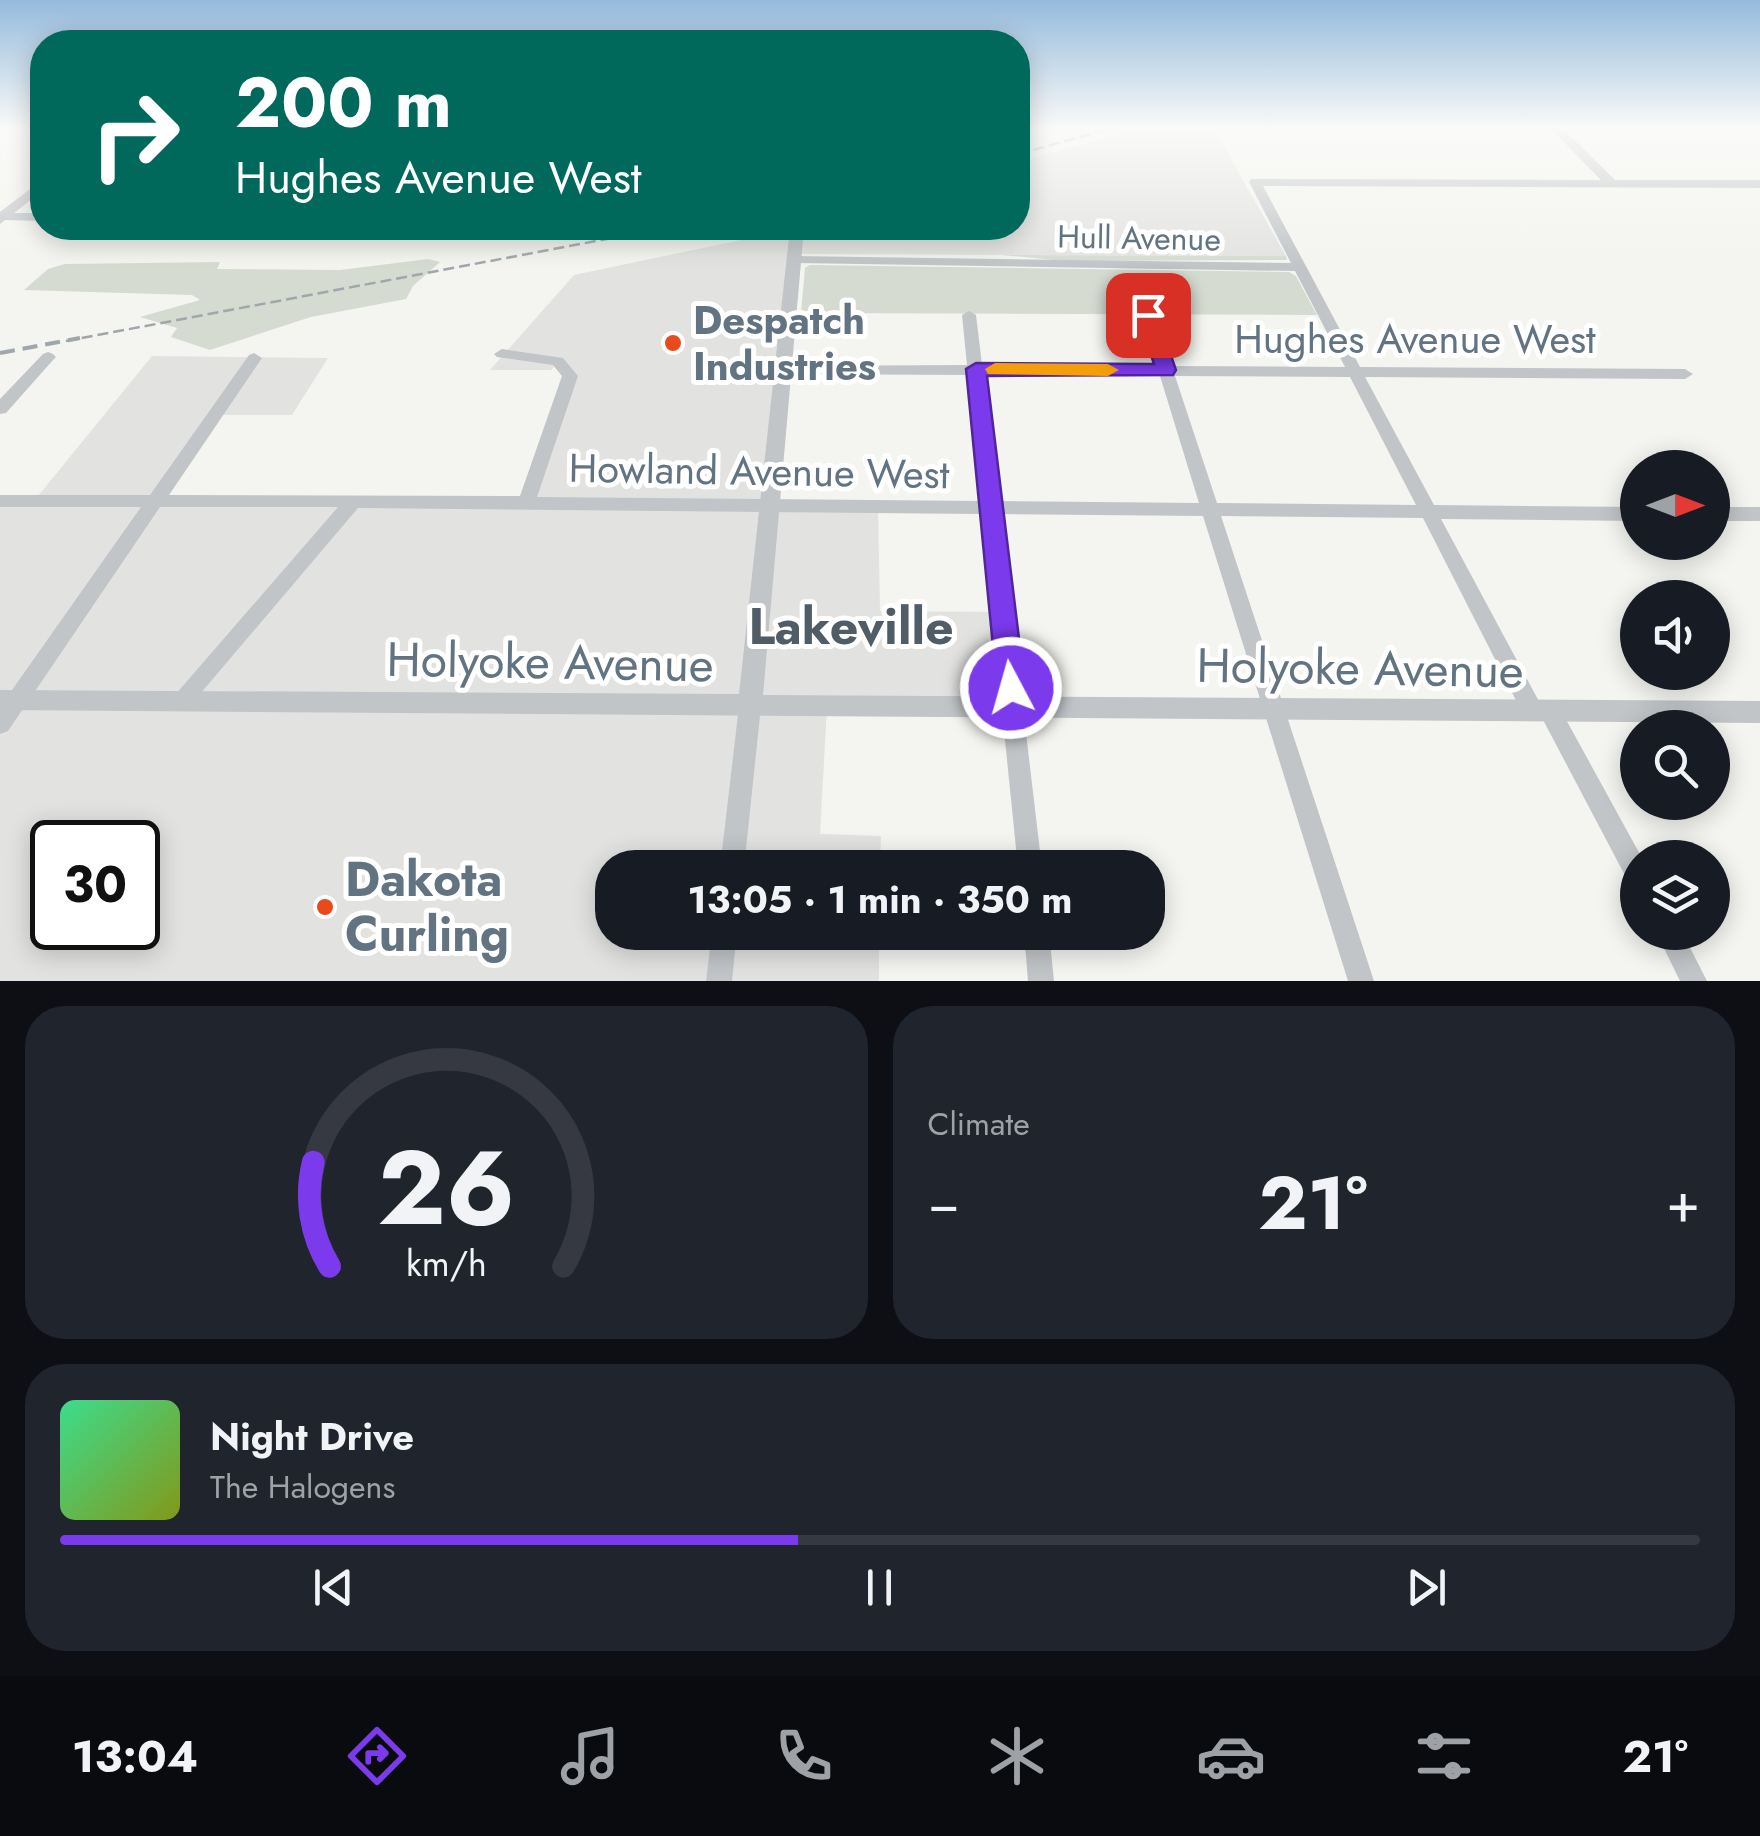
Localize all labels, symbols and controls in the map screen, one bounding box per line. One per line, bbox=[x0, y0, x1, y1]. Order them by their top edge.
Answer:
text: 200 m bbox=[235, 52, 452, 153]
icon: right bbox=[70, 70, 200, 200]
text: Hughes Avenue West bbox=[235, 145, 642, 210]
street label: Hull Avenue bbox=[1057, 214, 1221, 262]
pin bbox=[1106, 273, 1191, 358]
icon: arrive bbox=[1121, 288, 1176, 343]
place label: Despatch Industries bbox=[693, 291, 876, 395]
street label: Hughes Avenue West bbox=[1234, 310, 1596, 368]
marker: Despatch Industries bbox=[662, 332, 684, 354]
street label: Howland Avenue West bbox=[568, 439, 950, 503]
north arrow bbox=[1620, 450, 1730, 560]
map controls bbox=[1620, 450, 1730, 950]
button: sound bbox=[1620, 580, 1730, 690]
district label: Lakeville bbox=[748, 590, 954, 663]
street label: Holyoke Avenue bbox=[386, 625, 714, 699]
street label: Holyoke Avenue bbox=[1196, 631, 1524, 705]
position arrow bbox=[959, 636, 1063, 740]
button: search bbox=[1620, 710, 1730, 820]
speed limit sign: 30 bbox=[30, 820, 160, 950]
button: layers bbox=[1620, 840, 1730, 950]
place label: Dakota Curling bbox=[345, 845, 509, 969]
text: 13:05 · 1 min · 350 m bbox=[688, 872, 1072, 927]
marker: Dakota Curling bbox=[314, 896, 336, 918]
text: Climate bbox=[928, 1101, 1030, 1147]
text: 26 bbox=[377, 1113, 515, 1263]
text: 21° bbox=[1258, 1149, 1368, 1257]
text: − bbox=[928, 1163, 960, 1243]
text: + bbox=[1666, 1163, 1700, 1243]
text: km/h bbox=[406, 1238, 487, 1289]
text: Night Drive bbox=[210, 1409, 414, 1464]
text: The Halogens bbox=[210, 1464, 395, 1510]
icon: previous bbox=[306, 1560, 361, 1615]
icon: pause bbox=[852, 1560, 907, 1615]
icon: next bbox=[1399, 1560, 1454, 1615]
icon: directions bbox=[342, 1721, 412, 1791]
icon: music bbox=[555, 1721, 625, 1791]
icon: phone bbox=[769, 1721, 839, 1791]
icon: climate bbox=[982, 1721, 1052, 1791]
icon: car bbox=[1196, 1721, 1266, 1791]
icon: filters bbox=[1409, 1721, 1479, 1791]
text: 13:04 bbox=[72, 1724, 198, 1789]
text: 21° bbox=[1622, 1724, 1688, 1789]

